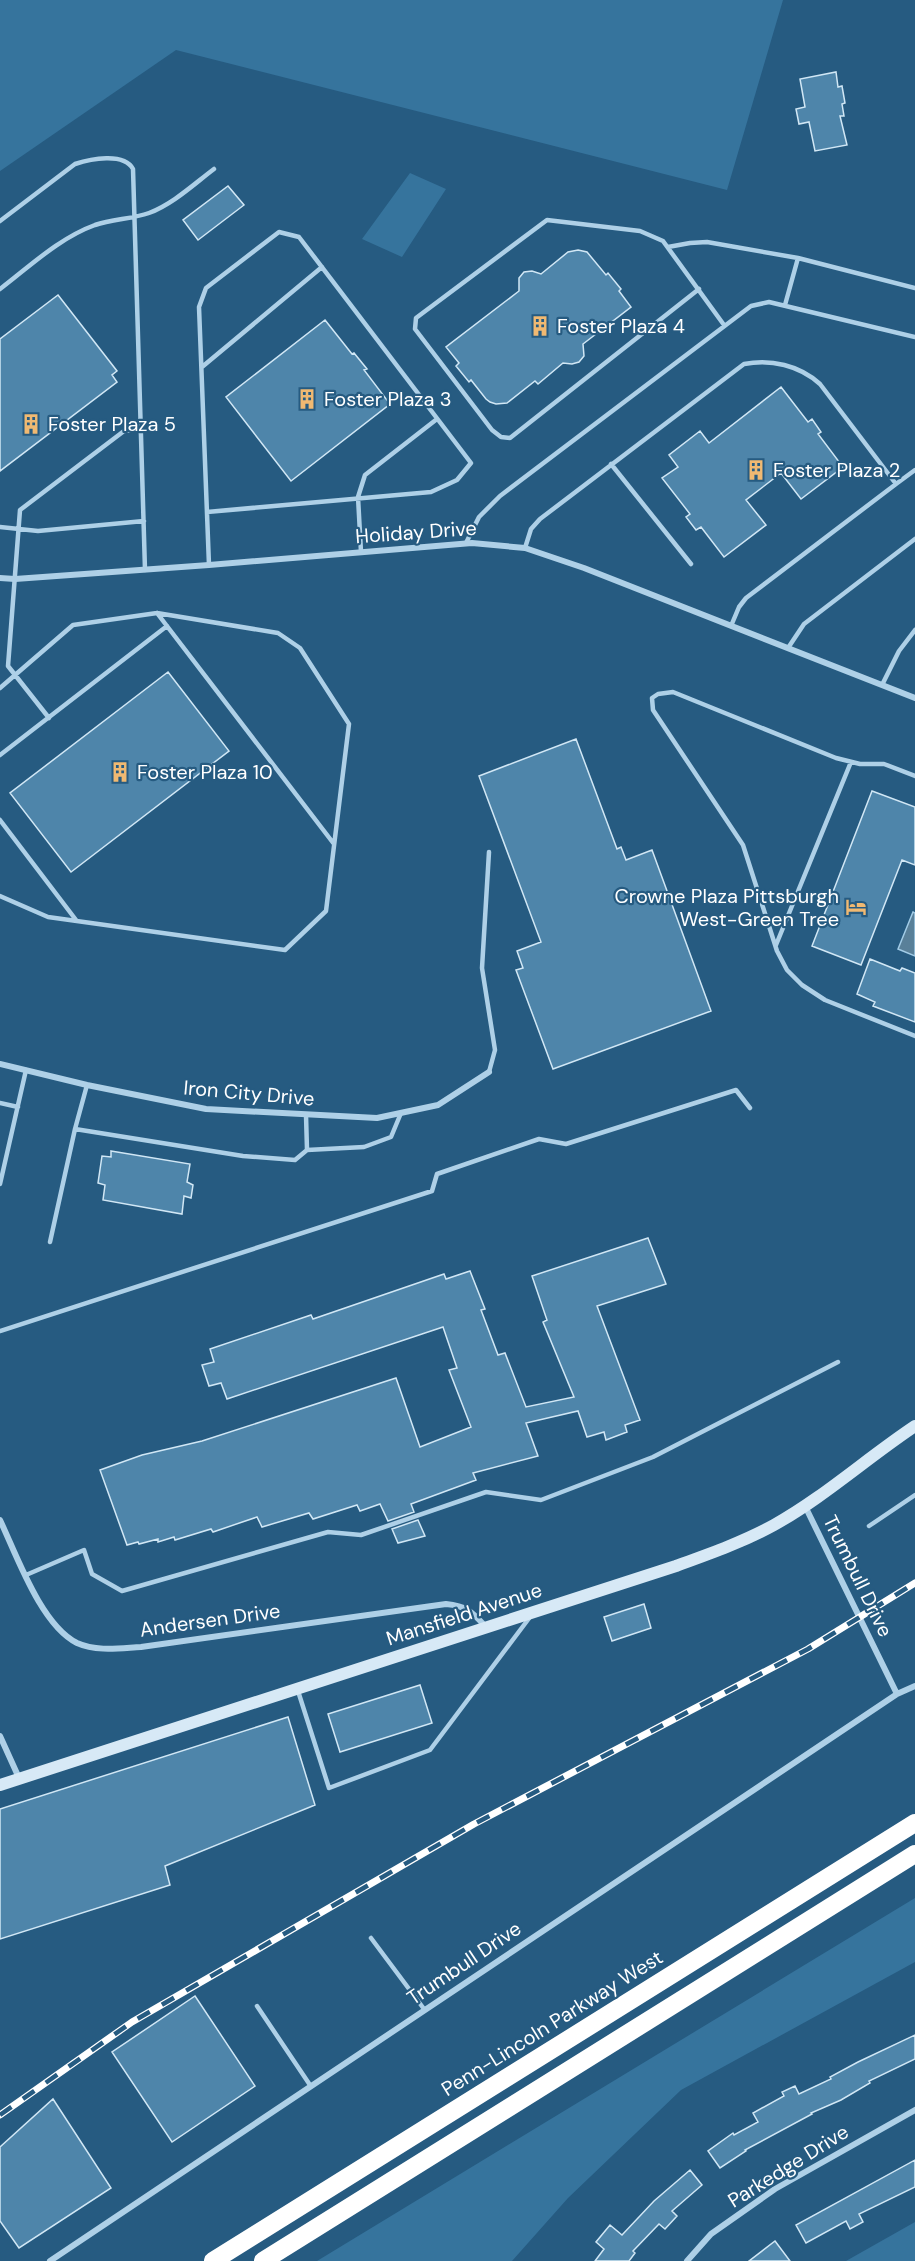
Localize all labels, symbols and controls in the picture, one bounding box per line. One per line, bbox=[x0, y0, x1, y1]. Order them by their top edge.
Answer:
place label: Foster Plaza 4 bbox=[557, 313, 685, 339]
building icon: Foster Plaza 4 bbox=[528, 314, 552, 338]
place label: Foster Plaza 3 bbox=[324, 386, 452, 412]
building icon: Foster Plaza 3 bbox=[295, 387, 319, 411]
place label: Foster Plaza 5 bbox=[48, 411, 176, 437]
building icon: Foster Plaza 5 bbox=[19, 412, 43, 436]
place label: Foster Plaza 2 bbox=[773, 457, 900, 483]
building icon: Foster Plaza 2 bbox=[744, 458, 768, 482]
street label: Holiday Drive bbox=[354, 515, 478, 549]
place label: Foster Plaza 10 bbox=[137, 759, 273, 785]
building icon: Foster Plaza 10 bbox=[108, 760, 132, 784]
place label: Crowne Plaza Pittsburgh West-Green Tree bbox=[615, 883, 839, 932]
hotel icon: Crowne Plaza Pittsburgh West-Green Tree bbox=[844, 895, 868, 919]
street label: Iron City Drive bbox=[183, 1074, 315, 1112]
street label: Trumbull Drive bbox=[817, 1511, 899, 1641]
street label: Mansfield Avenue bbox=[383, 1577, 545, 1651]
street label: Andersen Drive bbox=[138, 1597, 282, 1643]
street label: Trumbull Drive bbox=[402, 1915, 526, 2011]
street label: Penn-Lincoln Parkway West bbox=[437, 1944, 668, 2102]
street label: Parkedge Drive bbox=[723, 2119, 853, 2213]

